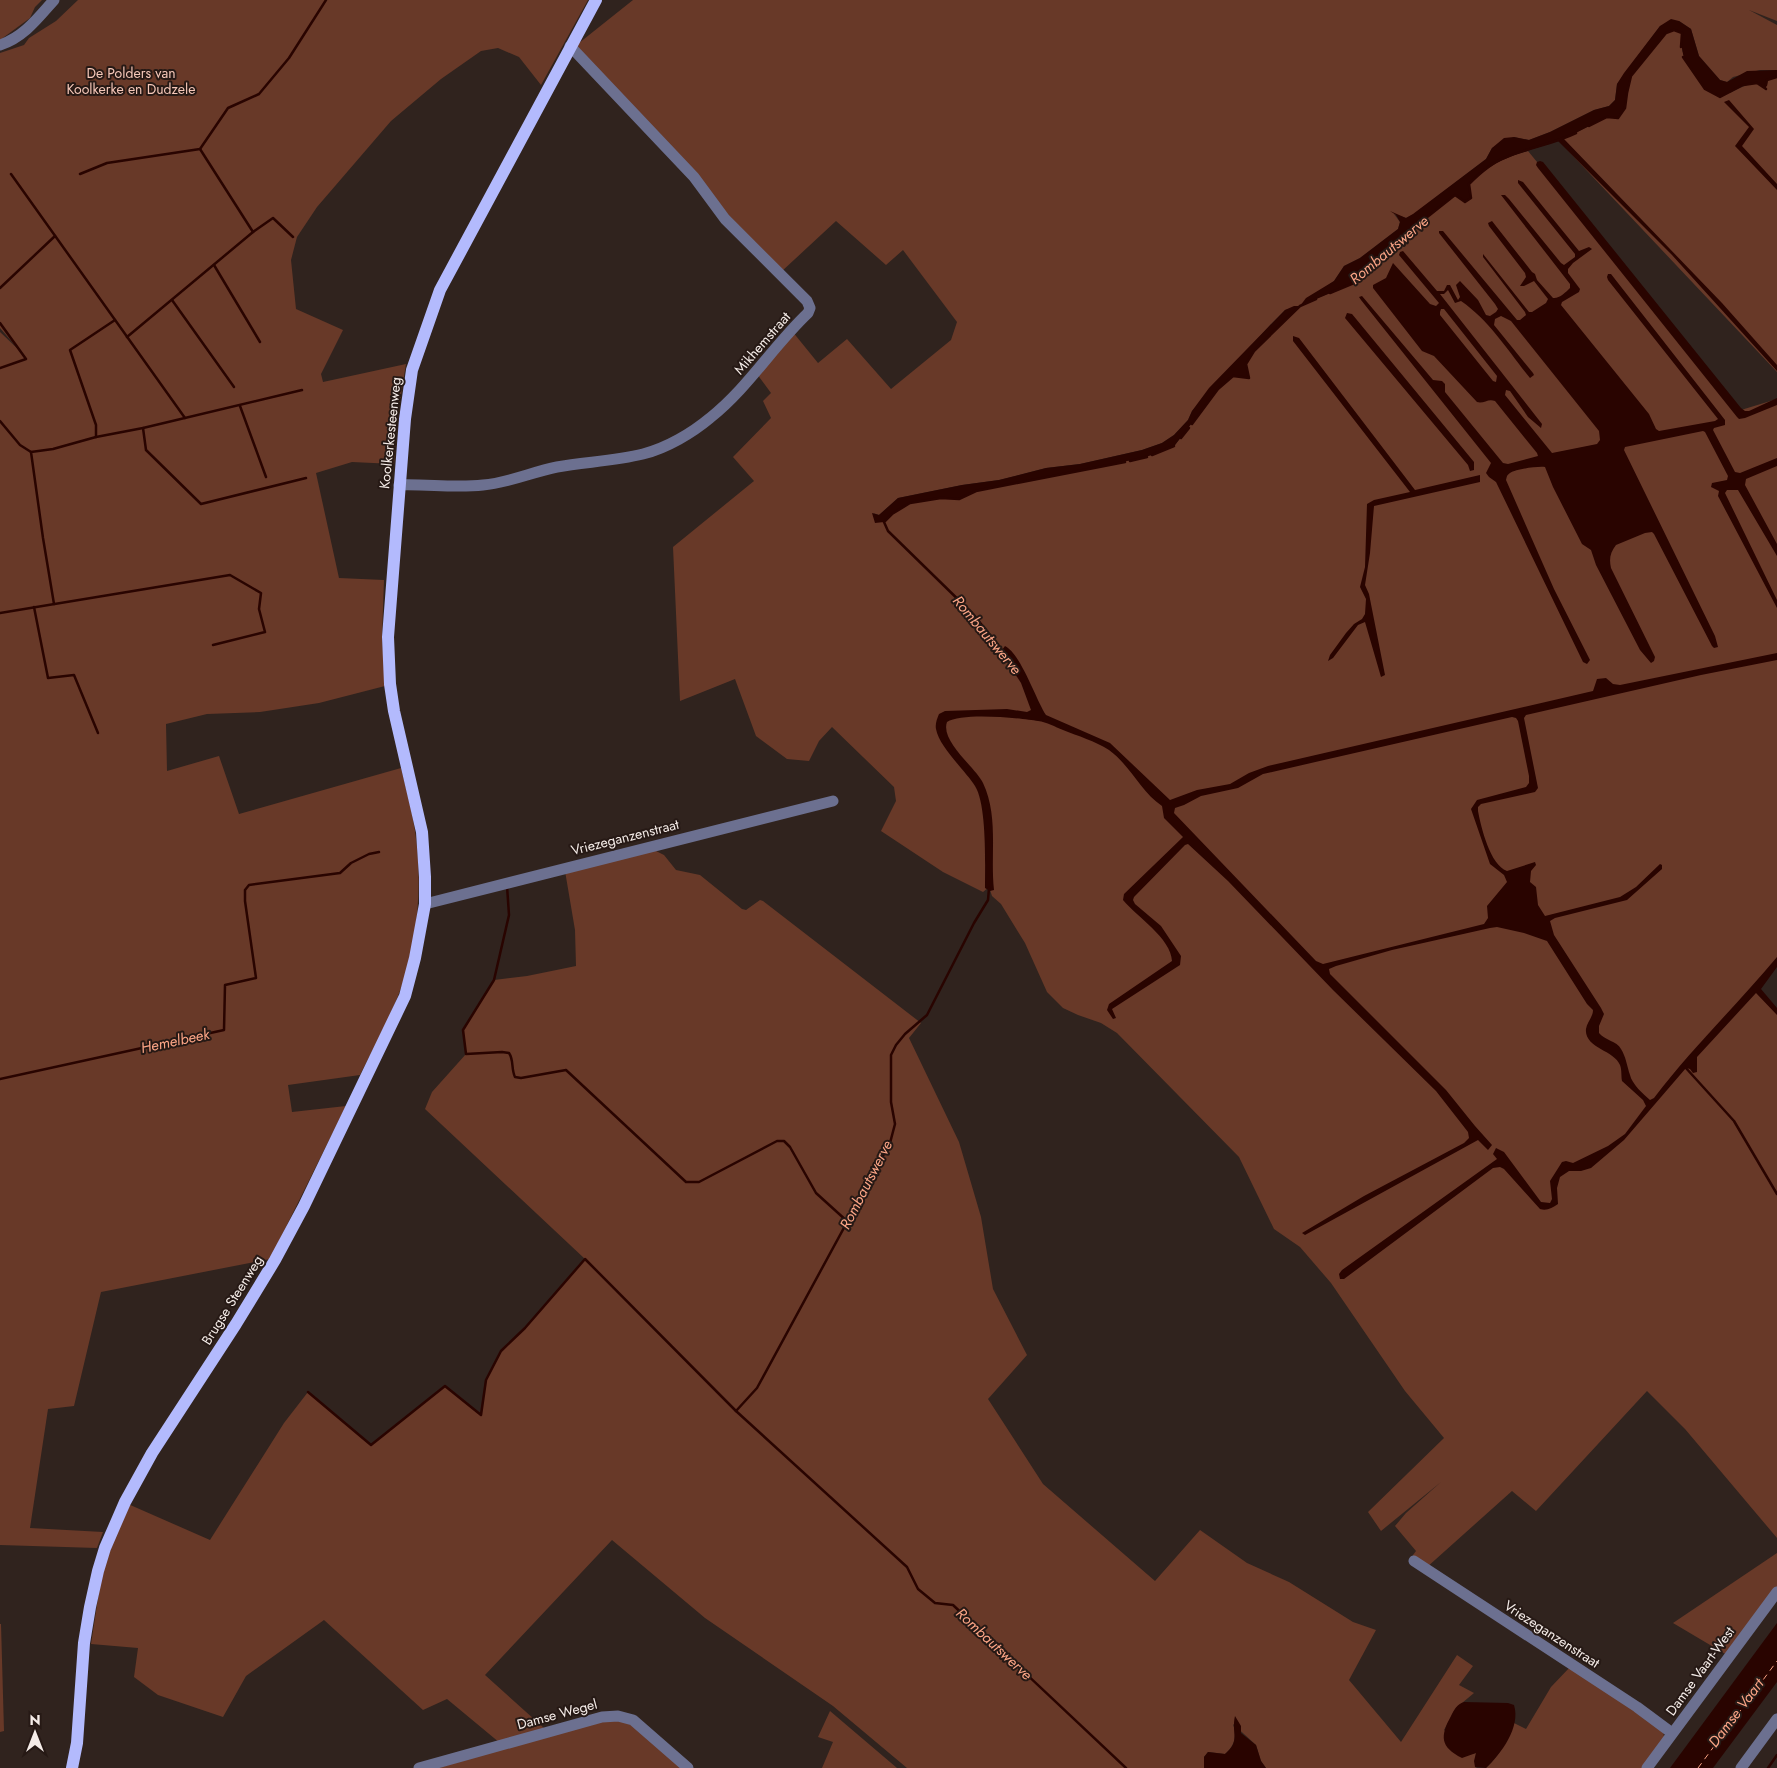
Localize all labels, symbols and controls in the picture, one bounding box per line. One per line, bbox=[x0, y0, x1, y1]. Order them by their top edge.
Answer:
park label: De Polders van Koolkerke en Dudzele bbox=[67, 63, 195, 99]
water label: Rombautswerve bbox=[1345, 210, 1434, 290]
street label: Mikhemstraat bbox=[729, 307, 795, 379]
street label: Koolkerkesteenweg bbox=[374, 376, 406, 490]
water label: Rombautswerve bbox=[947, 591, 1027, 680]
street label: Vriezeganzenstraat bbox=[569, 814, 682, 860]
water label: Hemelbeek bbox=[139, 1023, 212, 1059]
water label: Rombautswerve bbox=[834, 1136, 898, 1233]
street label: Brugse Steenweg bbox=[196, 1251, 268, 1349]
street label: Vriezeganzenstraat bbox=[1500, 1595, 1604, 1673]
water label: Rombautswerve bbox=[951, 1603, 1037, 1686]
street label: Damse Vaart-West bbox=[1662, 1623, 1738, 1719]
water label: Damse Vaart bbox=[1705, 1675, 1767, 1751]
street label: Damse Wegel bbox=[515, 1694, 599, 1734]
north arrow bbox=[10, 1708, 60, 1758]
text: N bbox=[29, 1710, 41, 1730]

